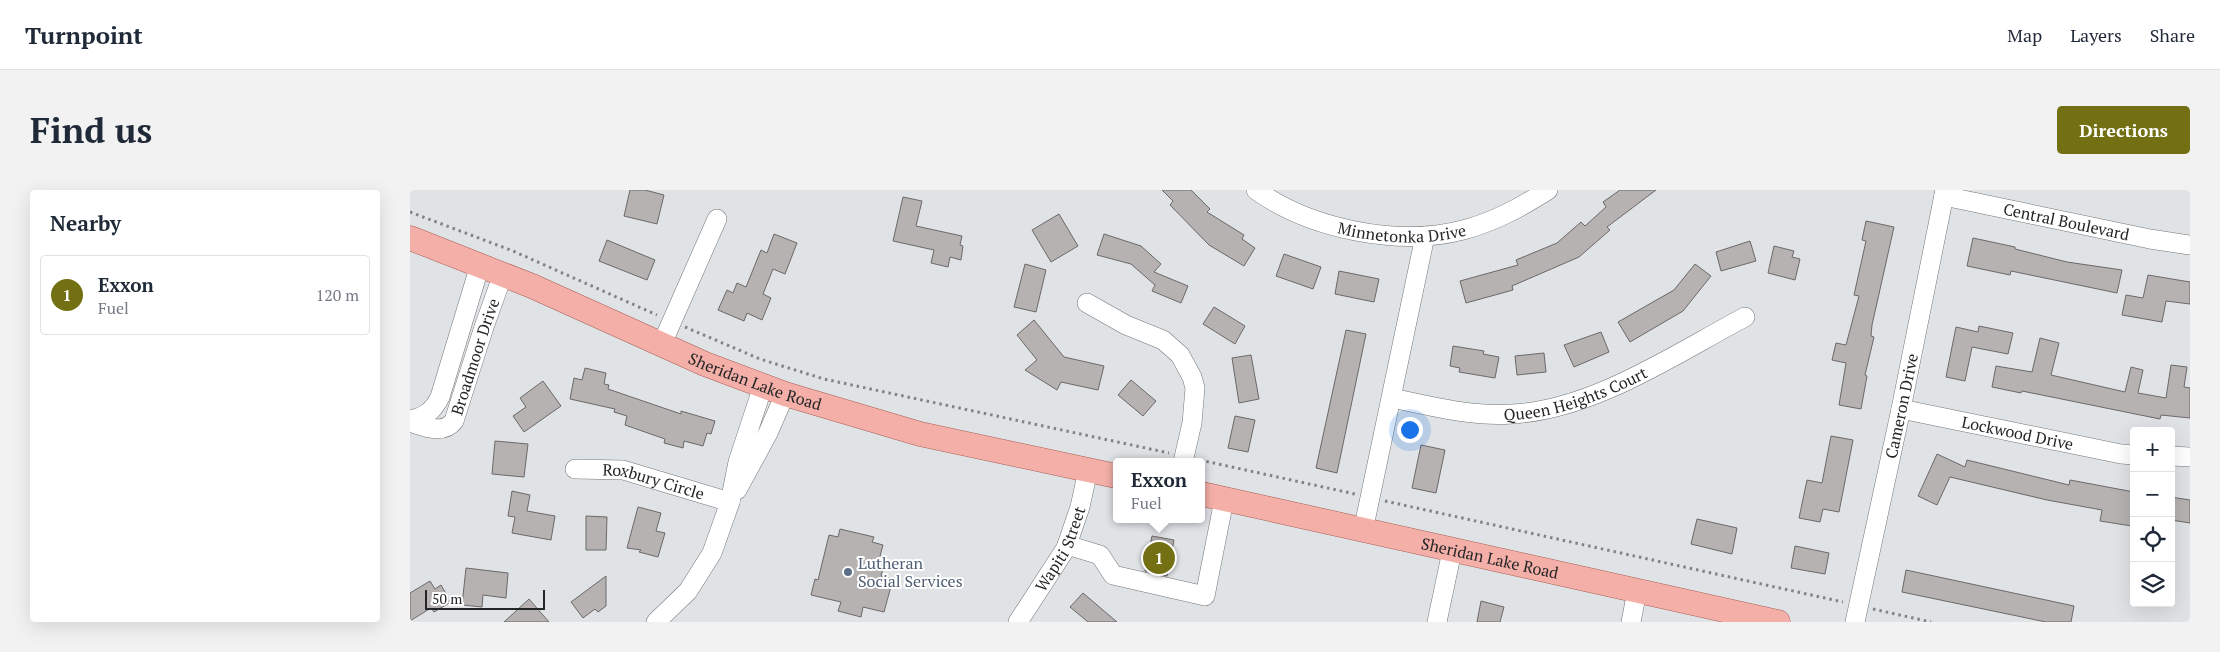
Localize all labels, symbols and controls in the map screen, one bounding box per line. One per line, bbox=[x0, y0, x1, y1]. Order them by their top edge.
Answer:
text: Turnpoint bbox=[25, 19, 143, 51]
text: Map bbox=[2007, 23, 2042, 47]
text: Layers bbox=[2070, 23, 2122, 47]
text: Share bbox=[2150, 23, 2195, 47]
button: Directions bbox=[2057, 106, 2190, 154]
text: Find us bbox=[30, 107, 152, 153]
street label: Central Boulevard bbox=[2001, 198, 2131, 245]
text: Nearby bbox=[50, 209, 121, 237]
street label: Minnetonka Drive bbox=[1336, 216, 1468, 247]
text: Exxon bbox=[98, 272, 154, 297]
text: 1 bbox=[62, 284, 72, 306]
text: 120 m bbox=[316, 284, 359, 306]
street label: Broadmoor Drive bbox=[446, 295, 504, 418]
text: Fuel bbox=[98, 297, 129, 319]
street label: Sheridan Lake Road bbox=[685, 347, 824, 415]
street label: Cameron Drive bbox=[1880, 351, 1923, 461]
street label: Queen Heights Court bbox=[1503, 361, 1651, 426]
street label: Lockwood Drive bbox=[1960, 411, 2075, 455]
your location bbox=[1397, 417, 1423, 443]
map controls bbox=[2130, 427, 2175, 607]
button: + bbox=[2130, 427, 2175, 472]
popup bbox=[1113, 458, 1205, 523]
street label: Roxbury Circle bbox=[602, 459, 707, 505]
text: Exxon bbox=[1131, 467, 1187, 492]
button: − bbox=[2130, 472, 2175, 517]
text: Fuel bbox=[1131, 492, 1162, 514]
street label: Wapiti Street bbox=[1030, 503, 1090, 596]
button: locate bbox=[2130, 517, 2175, 562]
street label: Sheridan Lake Road bbox=[1419, 532, 1561, 584]
pin: 1 bbox=[1143, 539, 1175, 577]
place label: Lutheran Social Services bbox=[858, 552, 963, 592]
button: layers bbox=[2130, 562, 2175, 607]
marker: Lutheran Social Services bbox=[842, 566, 854, 578]
scale bar bbox=[425, 587, 545, 610]
text: 50 m bbox=[432, 589, 462, 608]

